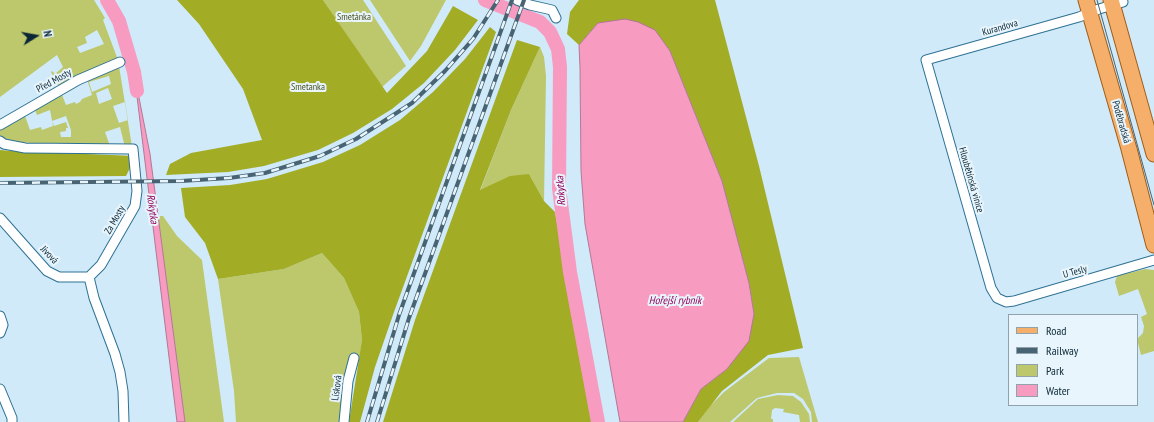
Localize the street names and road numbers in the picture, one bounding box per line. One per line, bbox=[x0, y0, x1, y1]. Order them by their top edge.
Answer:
street label: Kurandova bbox=[981, 17, 1019, 39]
street label: Před Mosty bbox=[34, 66, 74, 96]
street label: Poděbradská bbox=[1109, 99, 1133, 145]
street label: Hloubětínská vinice bbox=[956, 146, 986, 214]
street label: Za Mosty bbox=[102, 204, 128, 236]
street label: Jívová bbox=[38, 243, 60, 267]
street label: U Tesly bbox=[1062, 263, 1088, 281]
street label: Lísková bbox=[329, 374, 345, 402]

